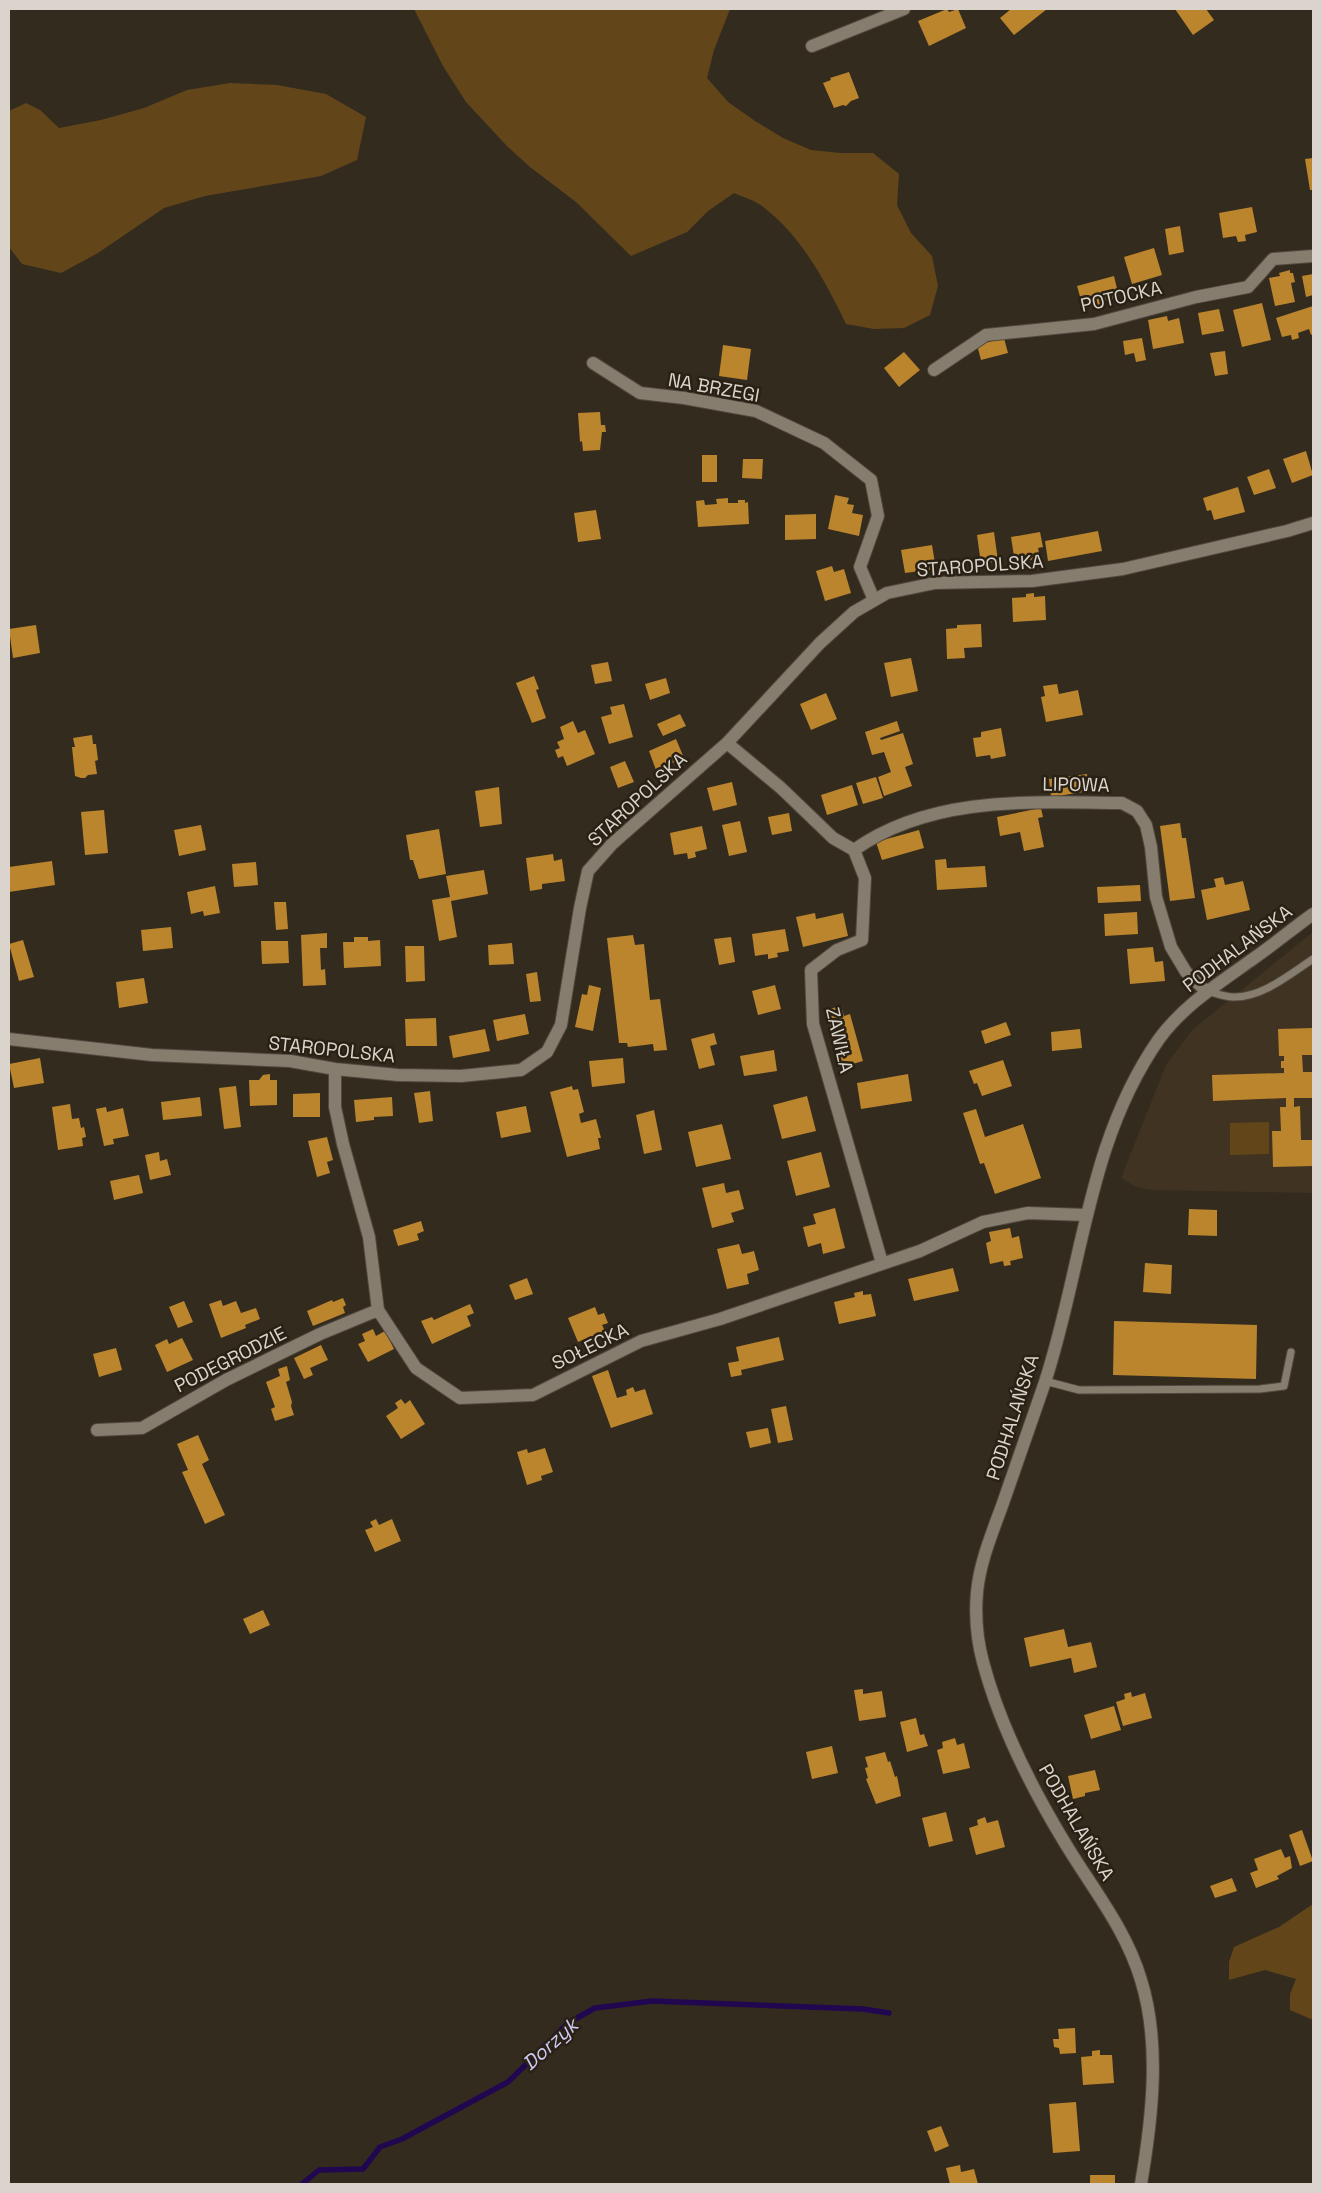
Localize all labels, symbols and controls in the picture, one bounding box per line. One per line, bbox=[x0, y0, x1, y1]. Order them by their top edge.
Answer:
street label: POTOCKA bbox=[1078, 275, 1164, 318]
street label: NA BRZEGI bbox=[666, 367, 762, 408]
street label: STAROPOLSKA bbox=[916, 549, 1044, 582]
street label: STAROPOLSKA bbox=[582, 747, 692, 852]
street label: LIPOWA bbox=[1042, 771, 1110, 798]
street label: PODHALAŃSKA bbox=[1178, 899, 1297, 998]
street label: ZAWIŁA bbox=[820, 1005, 859, 1076]
street label: STAROPOLSKA bbox=[267, 1030, 397, 1069]
street label: SOŁECKA bbox=[548, 1317, 633, 1376]
street label: PODEGRODZIE bbox=[170, 1321, 290, 1398]
street label: PODHALAŃSKA bbox=[980, 1351, 1045, 1483]
street label: PODHALAŃSKA bbox=[1033, 1759, 1120, 1885]
water label: Dorzyk bbox=[517, 2011, 585, 2076]

